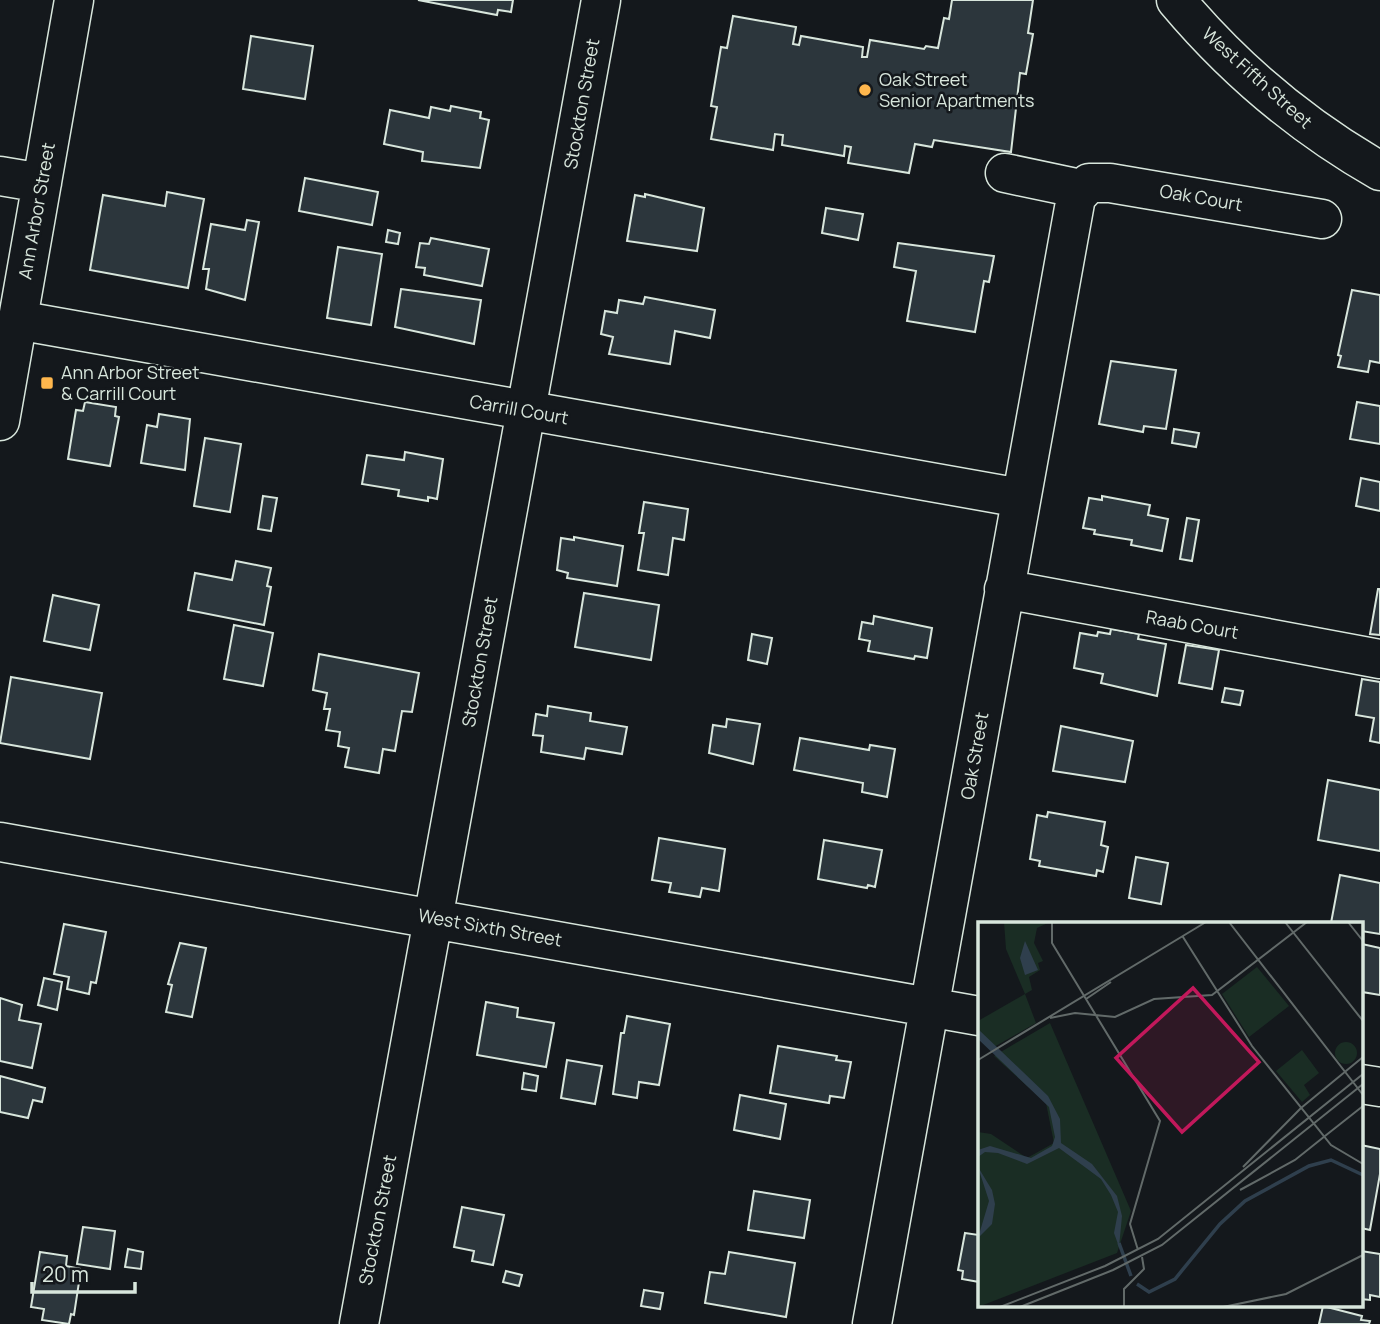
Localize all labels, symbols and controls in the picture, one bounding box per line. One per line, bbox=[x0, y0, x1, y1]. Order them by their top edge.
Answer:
street label: West Fifth Street bbox=[1197, 21, 1318, 133]
street label: Stockton Street bbox=[558, 37, 604, 171]
place label: Oak Street Senior Apartments bbox=[879, 67, 1035, 112]
marker: Oak Street Senior Apartments bbox=[857, 82, 873, 98]
street label: Ann Arbor Street bbox=[12, 141, 60, 281]
street label: Oak Court bbox=[1158, 178, 1244, 216]
place label: Ann Arbor Street & Carrill Court bbox=[61, 360, 200, 405]
marker: Ann Arbor Street & Carrill Court bbox=[39, 375, 55, 391]
street label: Carrill Court bbox=[468, 389, 570, 430]
street label: Stockton Street bbox=[456, 595, 502, 729]
street label: Raab Court bbox=[1144, 604, 1240, 644]
street label: Oak Street bbox=[955, 710, 994, 801]
street label: West Sixth Street bbox=[416, 903, 564, 951]
inset map bbox=[978, 922, 1362, 1306]
street label: Stockton Street bbox=[353, 1153, 401, 1287]
scale bar bbox=[32, 1250, 135, 1294]
text: 20 m bbox=[42, 1260, 89, 1288]

